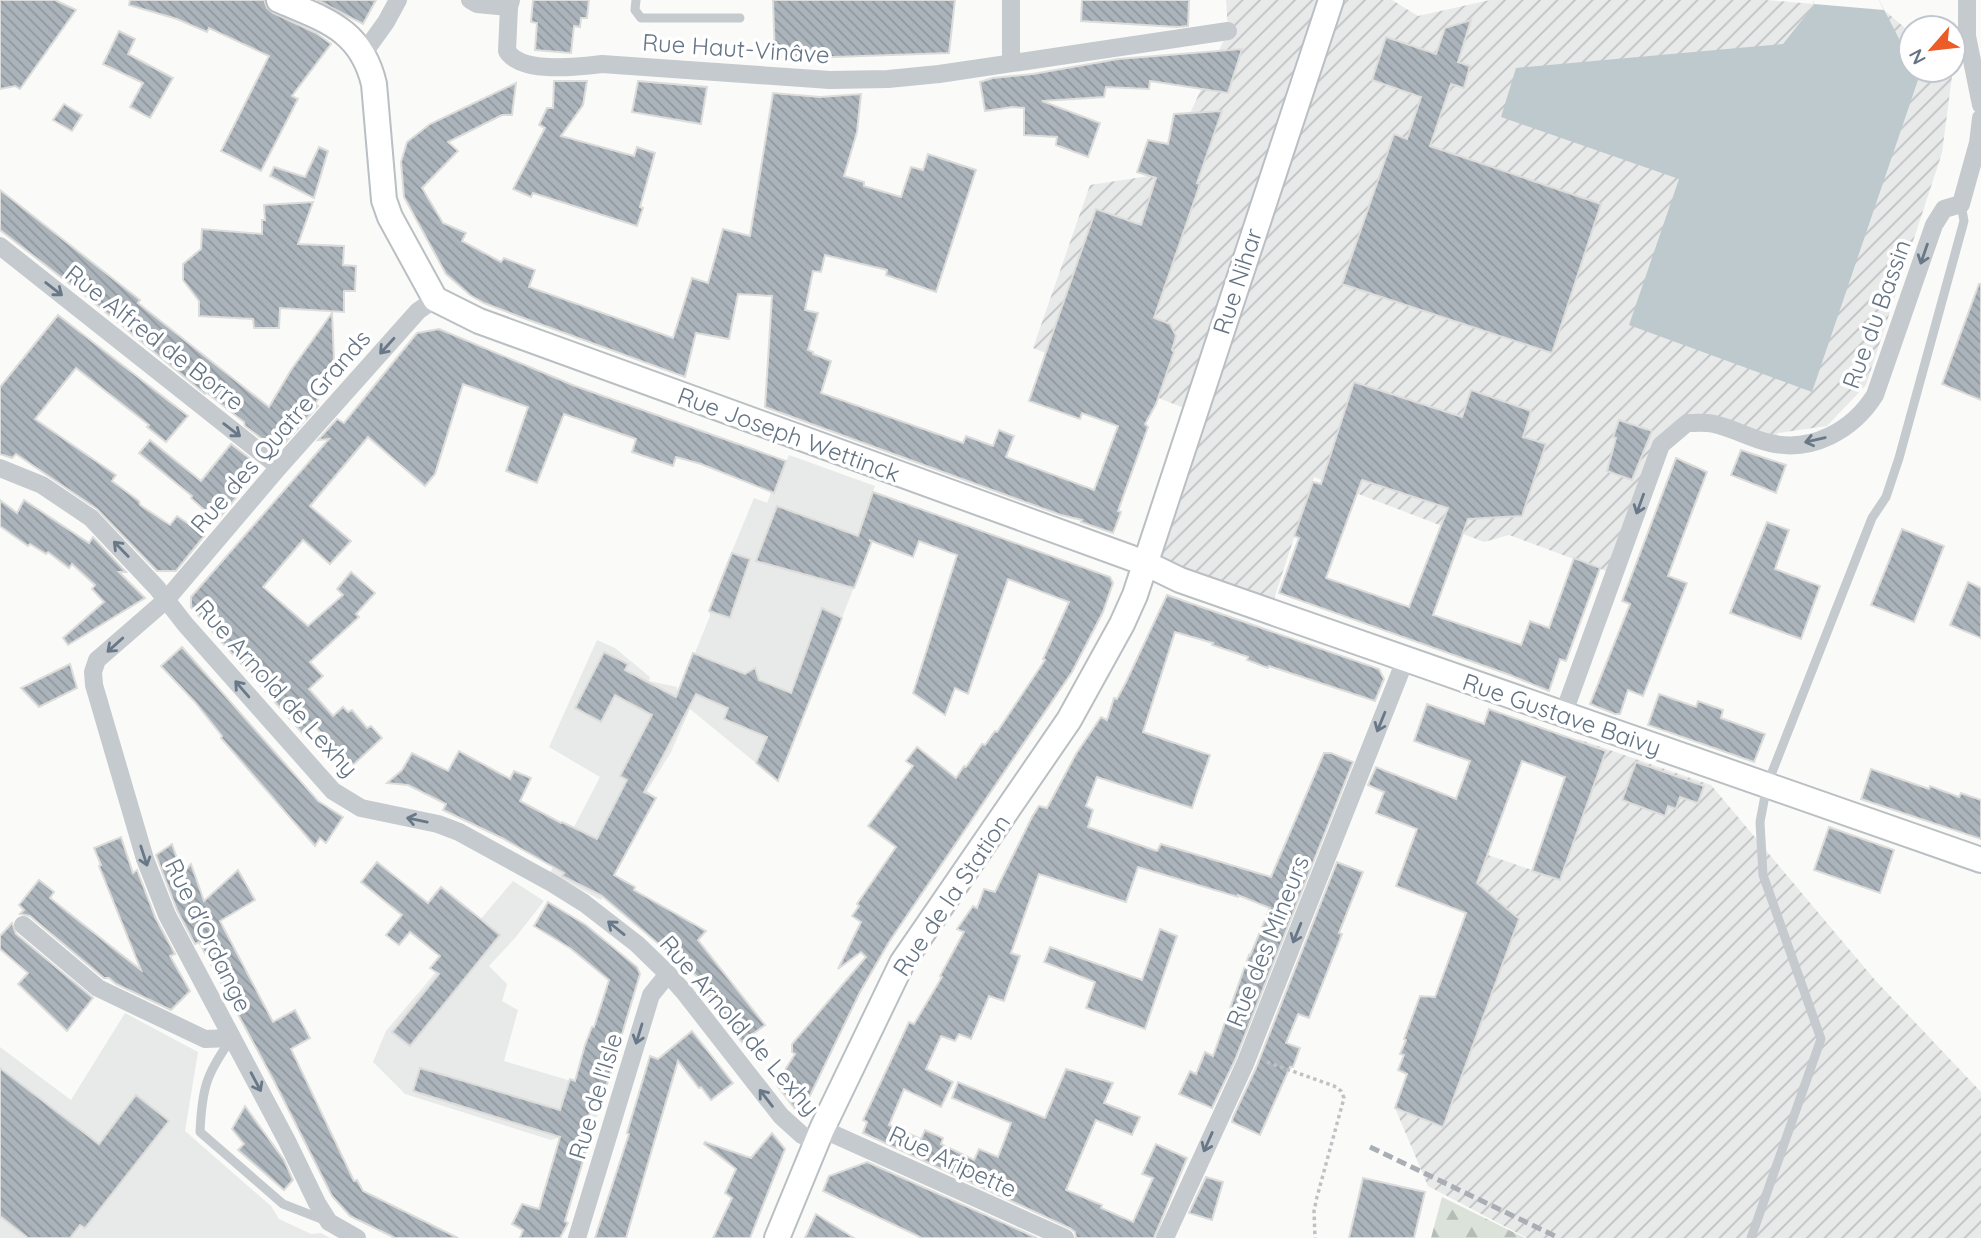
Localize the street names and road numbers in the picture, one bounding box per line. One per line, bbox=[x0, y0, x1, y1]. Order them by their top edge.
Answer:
street label: Rue Haut-Vinâve bbox=[641, 26, 831, 70]
street label: Rue Nihar bbox=[1206, 224, 1268, 338]
street label: Rue du Bassin bbox=[1835, 235, 1917, 393]
street label: Rue Alfred de Borre bbox=[60, 258, 250, 416]
street label: Rue des Quatre Grands bbox=[184, 323, 376, 539]
street label: Rue Joseph Wettinck bbox=[674, 380, 904, 488]
street label: Rue Arnold de Lexhy bbox=[189, 593, 365, 783]
street label: Rue Gustave Baivy bbox=[1459, 666, 1665, 762]
street label: Rue de la Station bbox=[886, 808, 1016, 982]
street label: Rue des Mineurs bbox=[1219, 851, 1315, 1031]
street label: Rue d'Ordange bbox=[159, 853, 259, 1017]
street label: Rue Arnold de Lexhy bbox=[654, 929, 826, 1121]
street label: Rue de l'Isle bbox=[562, 1029, 628, 1163]
street label: Rue Aripette bbox=[884, 1118, 1022, 1204]

